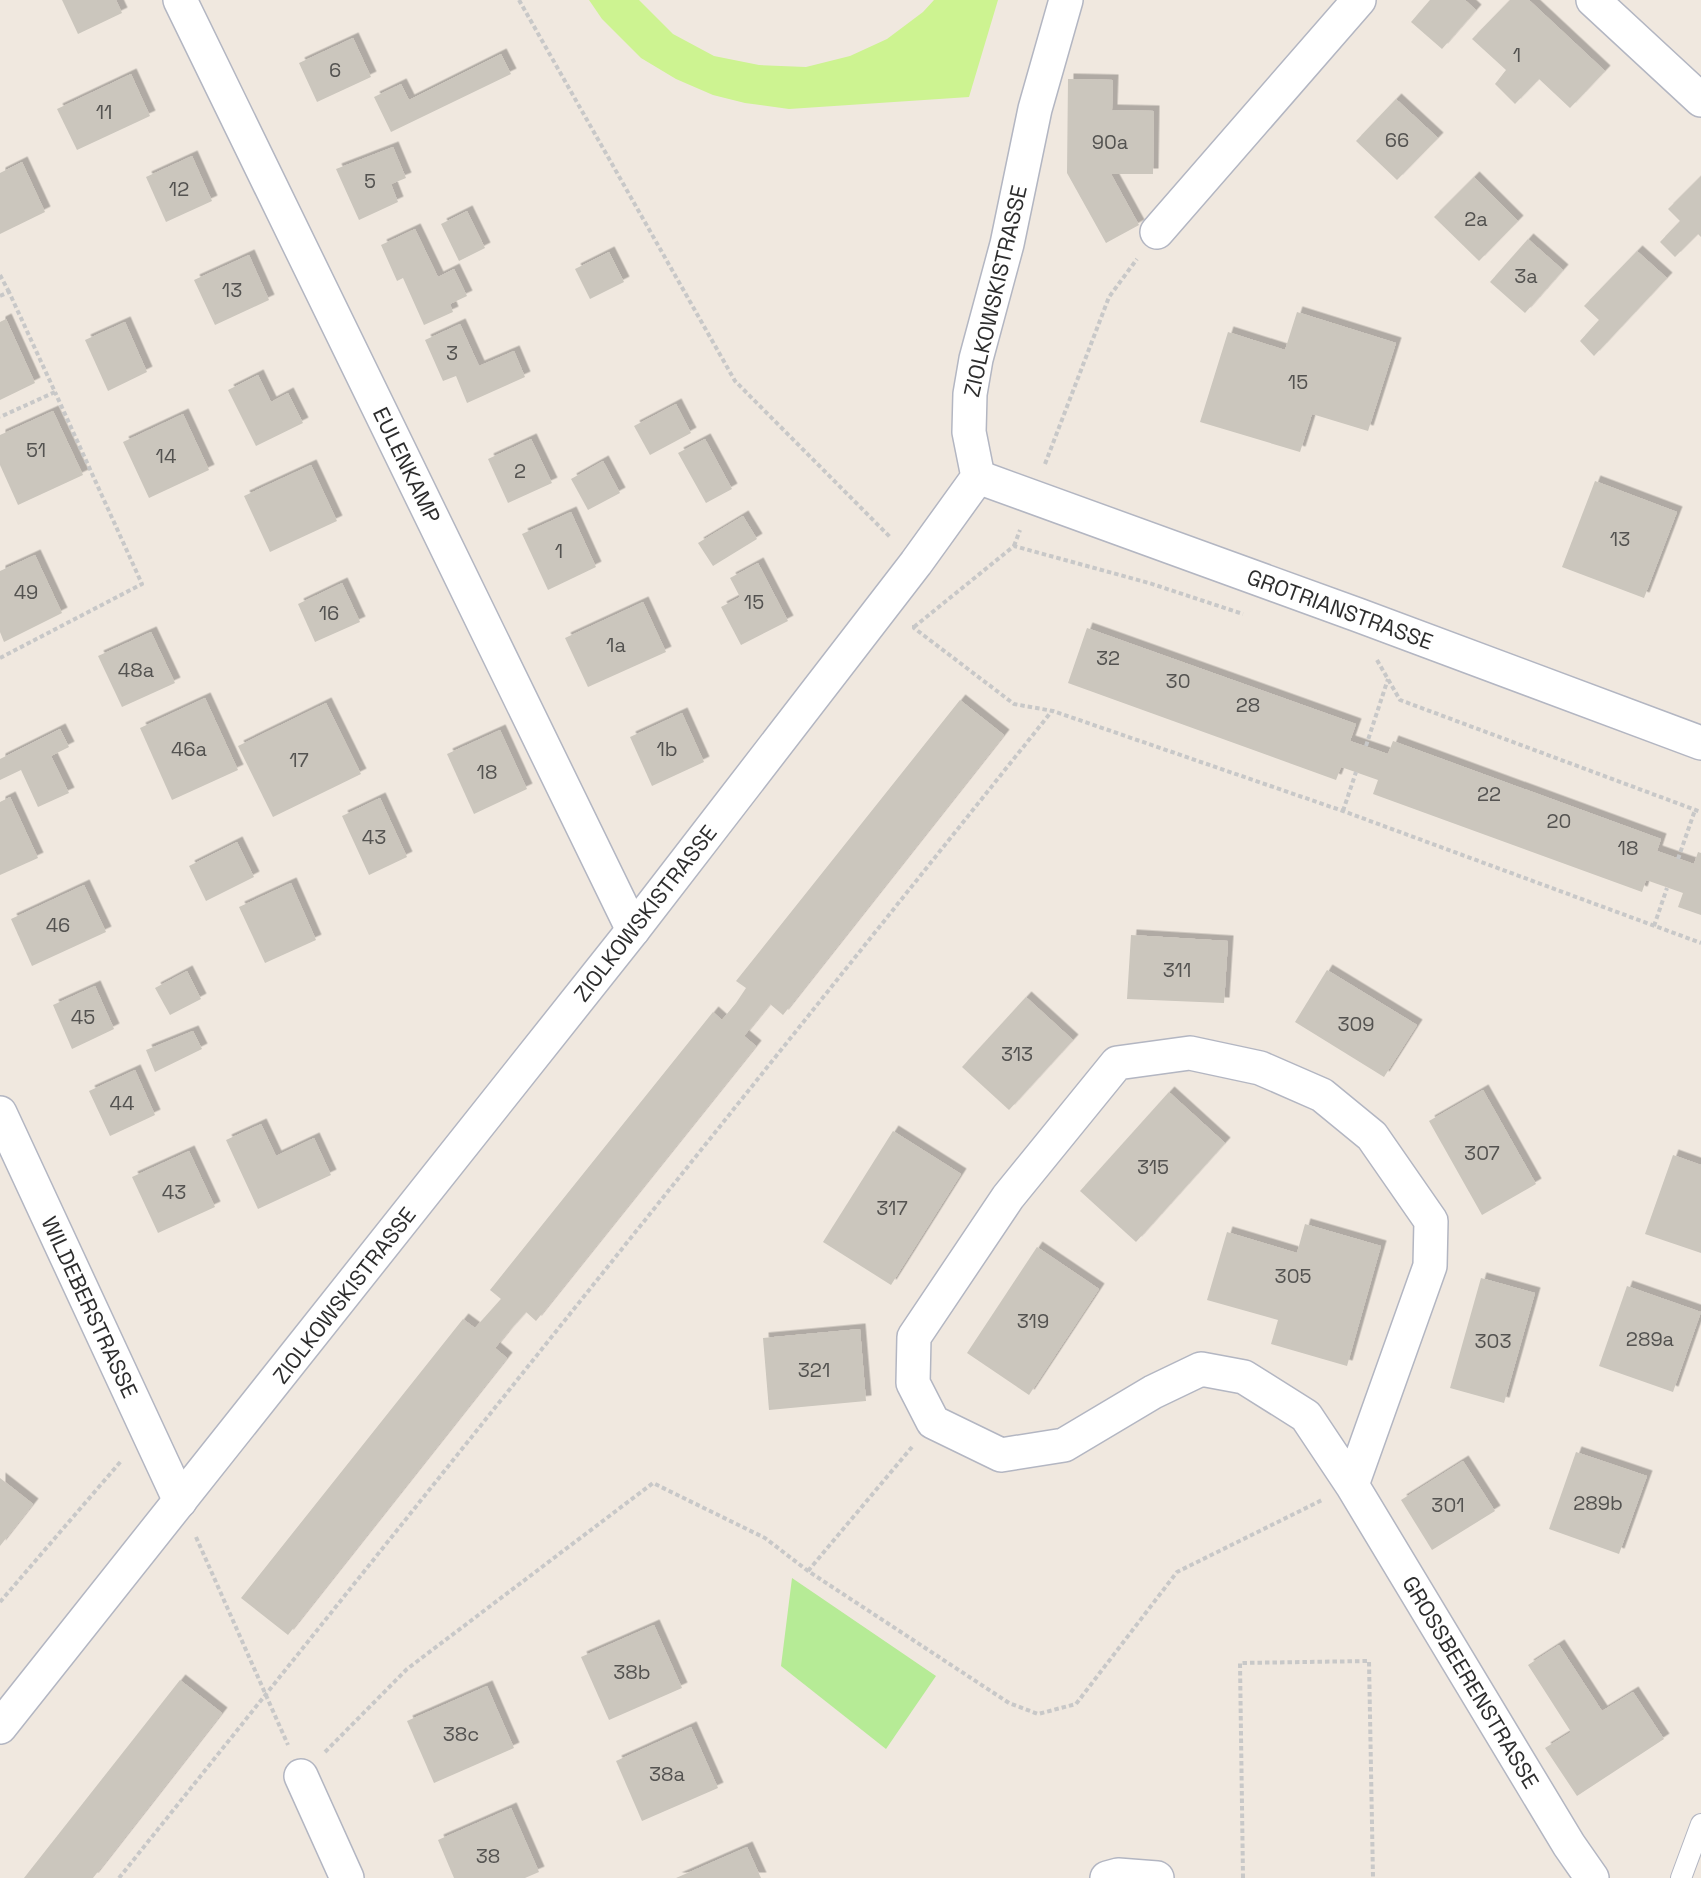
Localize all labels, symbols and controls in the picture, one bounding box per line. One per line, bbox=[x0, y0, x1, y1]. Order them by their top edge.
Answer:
house number: 1 bbox=[1513, 42, 1521, 68]
house number: 6 bbox=[329, 57, 341, 83]
house number: 11 bbox=[96, 99, 112, 125]
house number: 66 bbox=[1385, 127, 1409, 153]
house number: 90a bbox=[1092, 129, 1128, 155]
house number: 5 bbox=[364, 168, 376, 194]
house number: 12 bbox=[169, 176, 189, 202]
street label: ZIOLKOWSKISTRASSE bbox=[957, 182, 1033, 400]
house number: 2a bbox=[1464, 206, 1488, 232]
house number: 3a bbox=[1514, 263, 1538, 289]
house number: 13 bbox=[222, 277, 242, 303]
house number: 3 bbox=[446, 340, 458, 366]
house number: 15 bbox=[1288, 369, 1308, 395]
street label: EULENKAMP bbox=[367, 402, 447, 528]
house number: 51 bbox=[26, 437, 46, 463]
house number: 14 bbox=[156, 443, 176, 469]
house number: 2 bbox=[514, 458, 526, 484]
house number: 13 bbox=[1610, 526, 1630, 552]
house number: 1 bbox=[555, 538, 563, 564]
street label: GROTRIANSTRASSE bbox=[1243, 562, 1437, 656]
house number: 49 bbox=[14, 579, 38, 605]
house number: 15 bbox=[744, 589, 764, 615]
house number: 16 bbox=[319, 600, 339, 626]
house number: 1a bbox=[606, 632, 626, 658]
house number: 32 bbox=[1096, 645, 1120, 671]
house number: 48a bbox=[118, 657, 154, 683]
house number: 30 bbox=[1166, 668, 1190, 694]
house number: 28 bbox=[1236, 692, 1260, 718]
house number: 46a bbox=[171, 736, 207, 762]
house number: 1b bbox=[656, 736, 678, 762]
house number: 17 bbox=[289, 747, 309, 773]
house number: 18 bbox=[477, 759, 497, 785]
house number: 22 bbox=[1477, 781, 1501, 807]
house number: 20 bbox=[1547, 808, 1571, 834]
street label: ZIOLKOWSKISTRASSE bbox=[567, 819, 723, 1007]
house number: 43 bbox=[362, 824, 386, 850]
house number: 18 bbox=[1618, 835, 1638, 861]
house number: 46 bbox=[46, 912, 70, 938]
house number: 311 bbox=[1163, 957, 1191, 983]
house number: 45 bbox=[71, 1004, 95, 1030]
house number: 309 bbox=[1337, 1011, 1375, 1037]
house number: 313 bbox=[1001, 1041, 1033, 1067]
house number: 44 bbox=[110, 1090, 135, 1116]
house number: 307 bbox=[1464, 1140, 1500, 1166]
house number: 315 bbox=[1137, 1154, 1169, 1180]
house number: 43 bbox=[162, 1179, 186, 1205]
house number: 317 bbox=[876, 1195, 908, 1221]
street label: ZIOLKOWSKISTRASSE bbox=[266, 1201, 422, 1389]
street label: WILDEBERSTRASSE bbox=[36, 1212, 144, 1402]
house number: 305 bbox=[1275, 1263, 1311, 1289]
house number: 319 bbox=[1017, 1308, 1049, 1334]
house number: 289a bbox=[1626, 1326, 1674, 1352]
house number: 303 bbox=[1475, 1328, 1511, 1354]
house number: 321 bbox=[798, 1357, 830, 1383]
house number: 289b bbox=[1573, 1490, 1623, 1516]
house number: 301 bbox=[1431, 1492, 1465, 1518]
street label: GROSSBEERENSTRASSE bbox=[1396, 1571, 1546, 1793]
house number: 38b bbox=[613, 1659, 651, 1685]
house number: 38c bbox=[443, 1721, 479, 1747]
house number: 38a bbox=[649, 1761, 685, 1787]
house number: 38 bbox=[476, 1843, 500, 1869]

